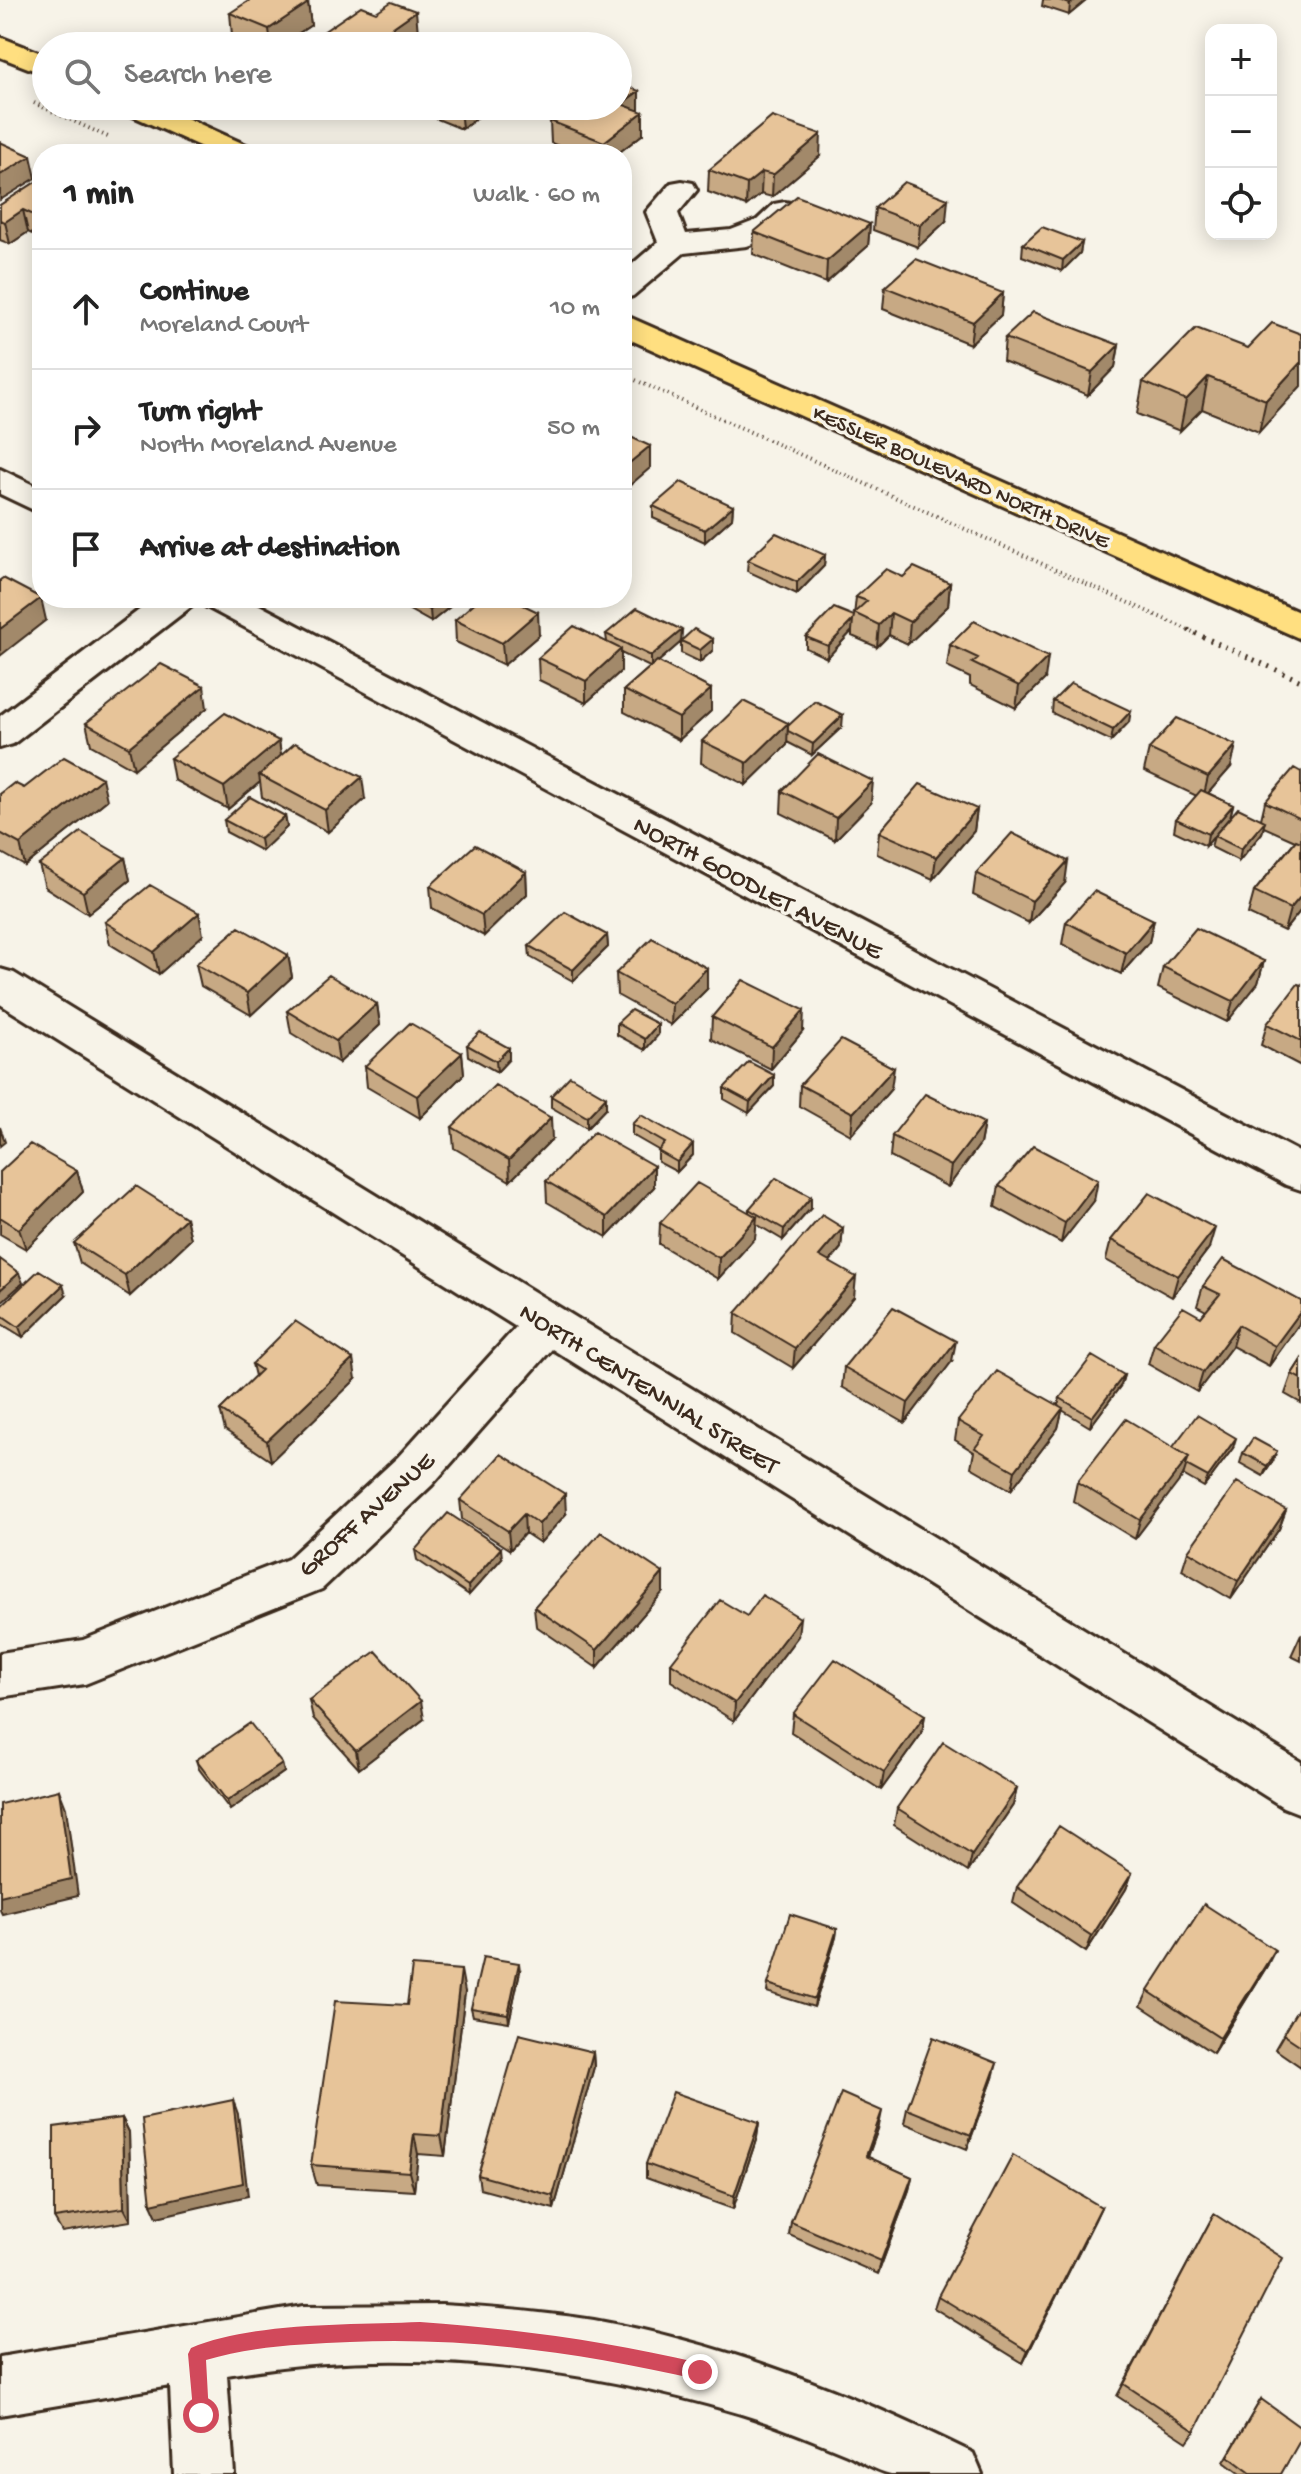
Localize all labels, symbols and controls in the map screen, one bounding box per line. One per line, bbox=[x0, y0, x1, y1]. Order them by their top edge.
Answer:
map controls bbox=[1205, 24, 1277, 240]
button: + bbox=[1205, 24, 1277, 96]
search box bbox=[32, 32, 632, 120]
icon: search bbox=[60, 54, 104, 98]
text: Search here bbox=[124, 59, 272, 94]
button: − bbox=[1205, 96, 1277, 168]
button: locate bbox=[1205, 168, 1277, 240]
text: 1 min bbox=[64, 176, 133, 216]
text: Walk · 60 m bbox=[473, 181, 600, 212]
text: Continue bbox=[140, 276, 249, 311]
icon: ahead bbox=[64, 287, 108, 331]
text: 10 m bbox=[550, 294, 600, 325]
text: Moreland Court bbox=[140, 311, 308, 342]
text: Turn right bbox=[140, 396, 260, 431]
street label: KESSLER BOULEVARD NORTH DRIVE bbox=[808, 401, 1114, 557]
icon: right bbox=[64, 407, 108, 451]
text: 50 m bbox=[547, 414, 600, 445]
text: North Moreland Avenue bbox=[140, 431, 397, 462]
icon: arrive bbox=[64, 527, 108, 571]
text: Arrive at destination bbox=[140, 532, 400, 567]
street label: NORTH GOODLET AVENUE bbox=[627, 811, 888, 969]
street label: NORTH CENTENNIAL STREET bbox=[512, 1298, 784, 1484]
street label: GROFF AVENUE bbox=[293, 1447, 443, 1586]
route end bbox=[682, 2354, 718, 2390]
route start bbox=[183, 2397, 219, 2433]

